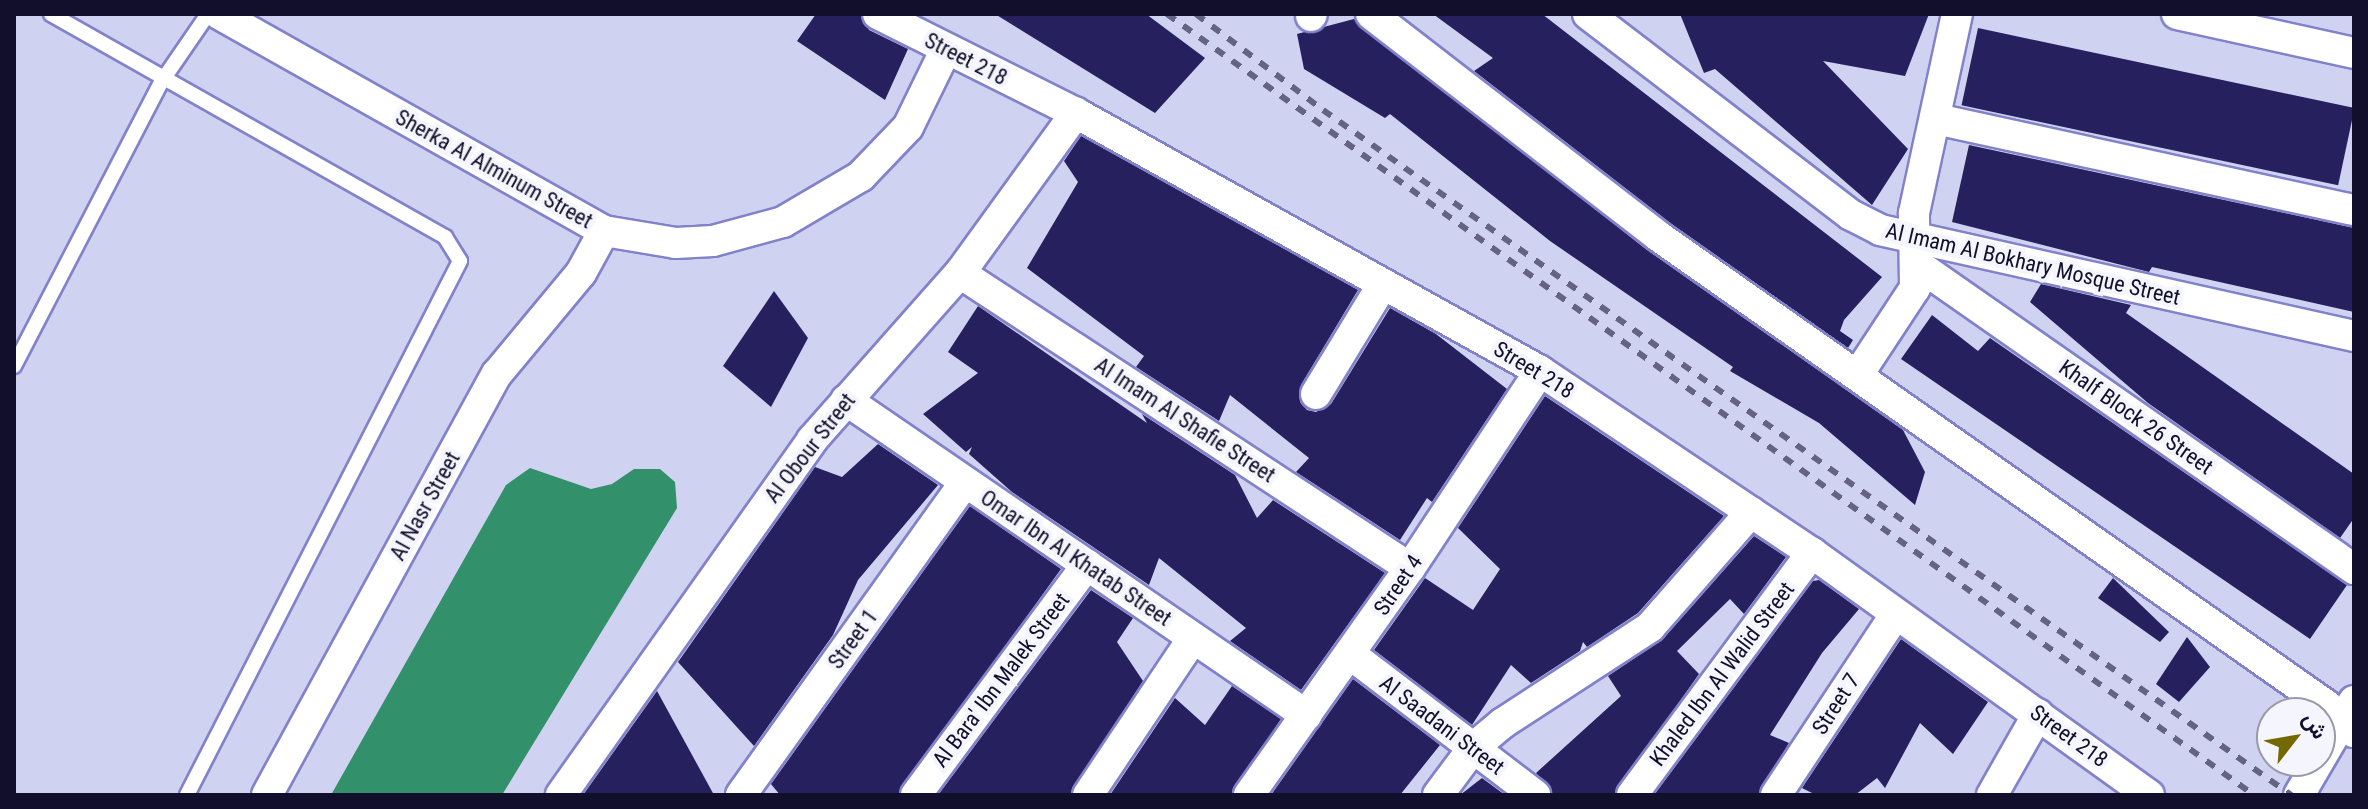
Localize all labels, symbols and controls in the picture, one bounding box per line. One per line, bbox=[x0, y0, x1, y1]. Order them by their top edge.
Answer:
street label: Street 218 bbox=[920, 27, 1012, 91]
street label: Sherka Al Alminum Street bbox=[391, 104, 597, 234]
street label: Al Imam Al Bokhary Mosque Street bbox=[1883, 217, 2183, 311]
street label: Street 218 bbox=[1489, 336, 1579, 404]
street label: Al Imam Al Shafie Street bbox=[1090, 352, 1280, 488]
street label: Khalf Block 26 Street bbox=[2054, 354, 2218, 480]
street label: Al Obour Street bbox=[759, 388, 861, 508]
street label: Al Nasr Street bbox=[384, 447, 466, 565]
street label: Omar Ibn Al Khatab Street bbox=[976, 484, 1176, 632]
street label: Street 4 bbox=[1368, 550, 1428, 620]
street label: Khaled Ibn Al Walid Street bbox=[1644, 577, 1800, 771]
street label: Al Bara' Ibn Malek Street bbox=[927, 588, 1075, 772]
street label: Street 1 bbox=[822, 604, 884, 674]
street label: Street 7 bbox=[1807, 669, 1865, 739]
street label: Al Saadani Street bbox=[1375, 670, 1509, 780]
north arrow bbox=[2256, 697, 2336, 777]
street label: Street 218 bbox=[2025, 699, 2113, 773]
text: ش bbox=[2298, 708, 2333, 743]

